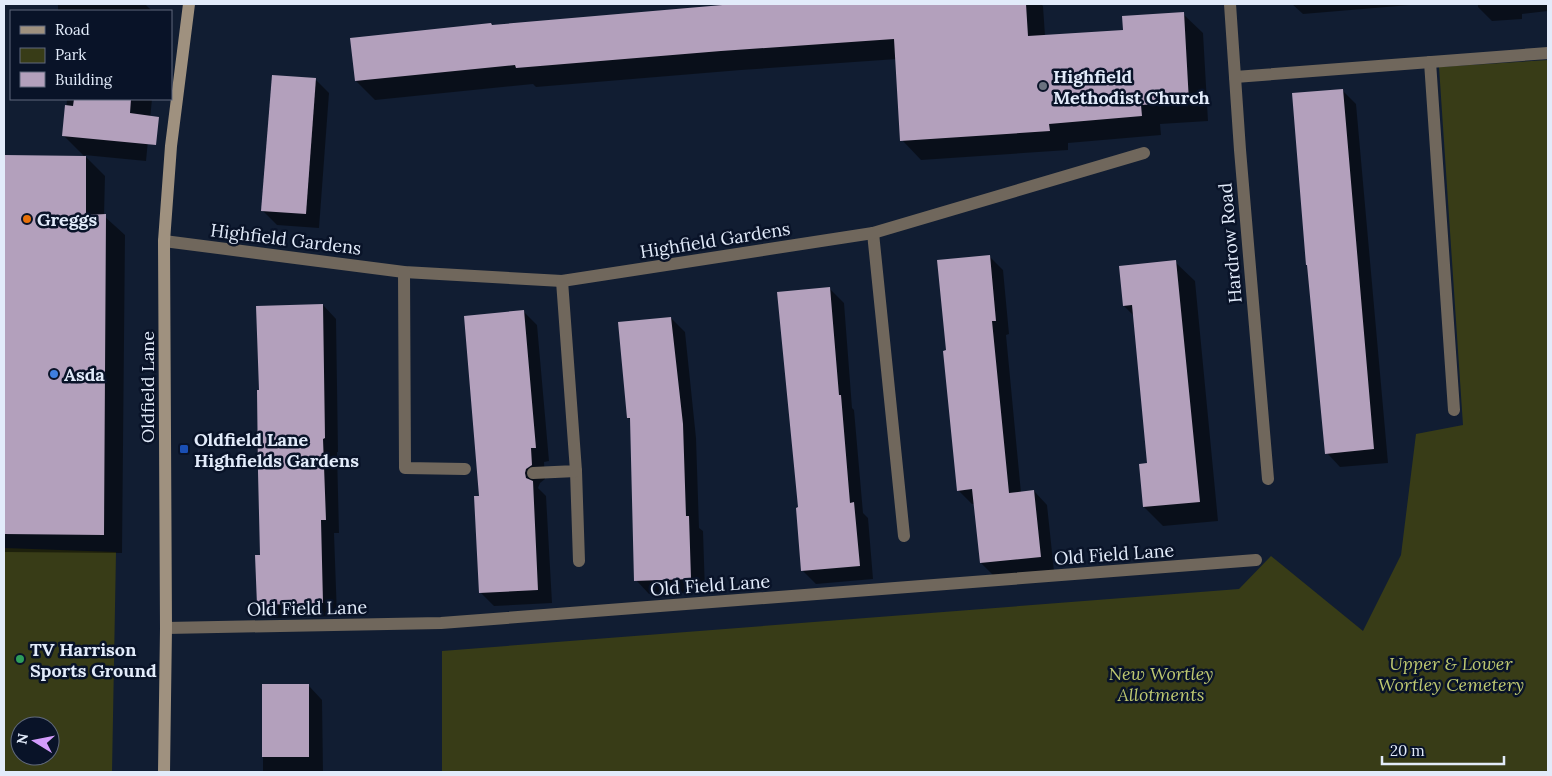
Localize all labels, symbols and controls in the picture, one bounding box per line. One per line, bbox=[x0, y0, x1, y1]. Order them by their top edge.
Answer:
legend bbox=[10, 10, 172, 100]
text: Road bbox=[55, 20, 90, 39]
text: Park bbox=[55, 45, 86, 64]
place label: Highfield Methodist Church bbox=[1053, 65, 1210, 109]
text: Building bbox=[55, 70, 113, 89]
marker: Highfield Methodist Church bbox=[1037, 80, 1049, 92]
street label: Hardrow Road bbox=[1213, 182, 1247, 304]
place label: Greggs bbox=[37, 208, 97, 231]
marker: Greggs bbox=[21, 213, 33, 225]
street label: Highfield Gardens bbox=[638, 217, 792, 263]
street label: Highfield Gardens bbox=[209, 218, 363, 260]
street label: Oldfield Lane bbox=[136, 331, 159, 443]
place label: Asda bbox=[64, 363, 105, 386]
marker: Asda bbox=[48, 368, 60, 380]
place label: Oldfield Lane Highfields Gardens bbox=[194, 428, 359, 472]
marker: Oldfield Lane Highfields Gardens bbox=[178, 443, 190, 455]
street label: Old Field Lane bbox=[1053, 538, 1175, 570]
street label: Old Field Lane bbox=[649, 569, 771, 601]
street label: Old Field Lane bbox=[247, 595, 368, 621]
place label: TV Harrison Sports Ground bbox=[30, 638, 157, 682]
park label: Upper & Lower Wortley Cemetery bbox=[1378, 652, 1524, 696]
marker: TV Harrison Sports Ground bbox=[14, 653, 26, 665]
park label: New Wortley Allotments bbox=[1109, 662, 1213, 706]
north arrow bbox=[10, 716, 60, 766]
text: N bbox=[12, 732, 32, 746]
scale bar bbox=[1382, 734, 1504, 766]
text: 20 m bbox=[1390, 741, 1425, 760]

